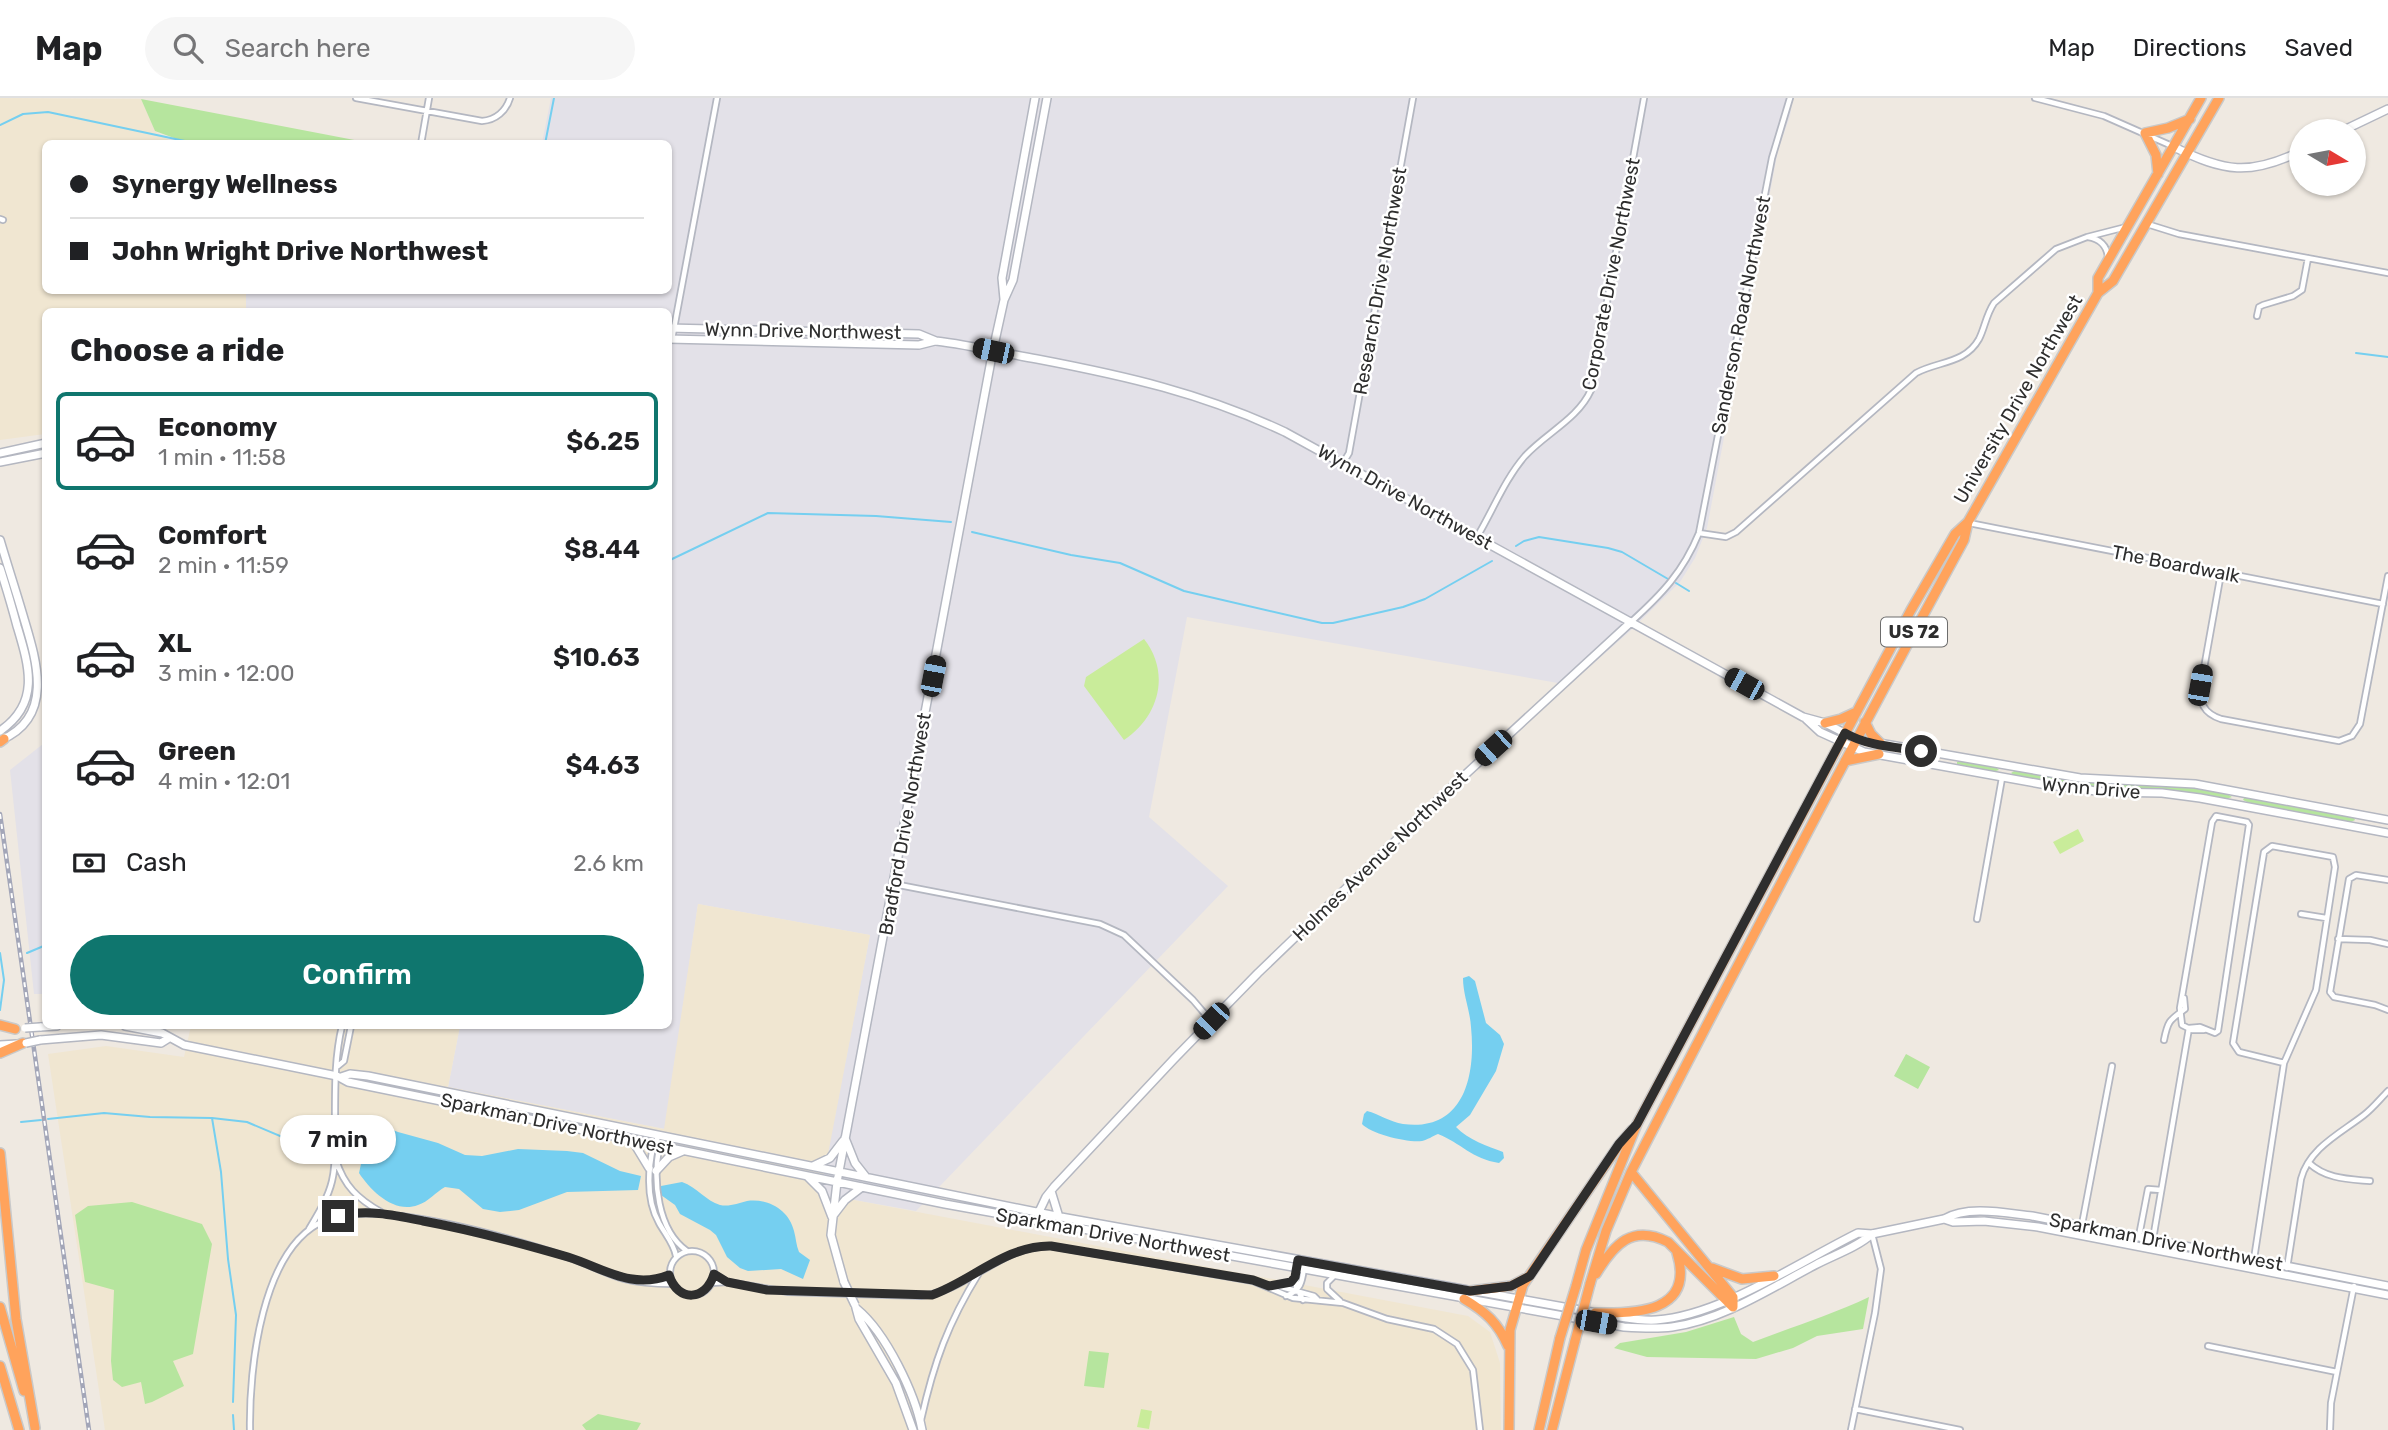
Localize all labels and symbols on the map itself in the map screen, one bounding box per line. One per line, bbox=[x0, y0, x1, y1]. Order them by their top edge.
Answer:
north arrow bbox=[2289, 119, 2366, 196]
street label: Corporate Drive Northwest bbox=[1577, 155, 1645, 392]
street label: Research Drive Northwest bbox=[1349, 165, 1411, 397]
street label: Sanderson Road Northwest bbox=[1707, 193, 1776, 436]
street label: University Drive Northwest bbox=[1949, 290, 2088, 507]
street label: Wynn Drive Northwest bbox=[704, 318, 902, 344]
car bbox=[971, 336, 1016, 366]
street label: Wynn Drive Northwest bbox=[1313, 439, 1497, 555]
street label: The Boardwalk bbox=[2110, 540, 2242, 588]
road number: US 72 bbox=[1881, 618, 1947, 646]
car bbox=[919, 653, 948, 699]
car bbox=[2187, 662, 2214, 708]
car bbox=[1721, 665, 1768, 703]
street label: Bradford Drive Northwest bbox=[874, 710, 936, 937]
car bbox=[1471, 726, 1516, 770]
route start bbox=[1905, 735, 1937, 767]
street label: Holmes Avenue Northwest bbox=[1288, 766, 1473, 946]
street label: Wynn Drive bbox=[2041, 772, 2141, 804]
car bbox=[1189, 999, 1234, 1043]
street label: Sparkman Drive Northwest bbox=[438, 1088, 676, 1160]
callout: 7 min bbox=[280, 1114, 396, 1164]
route end bbox=[322, 1200, 354, 1232]
street label: Sparkman Drive Northwest bbox=[994, 1203, 1232, 1267]
street label: Sparkman Drive Northwest bbox=[2047, 1208, 2285, 1276]
car bbox=[1574, 1308, 1619, 1336]

